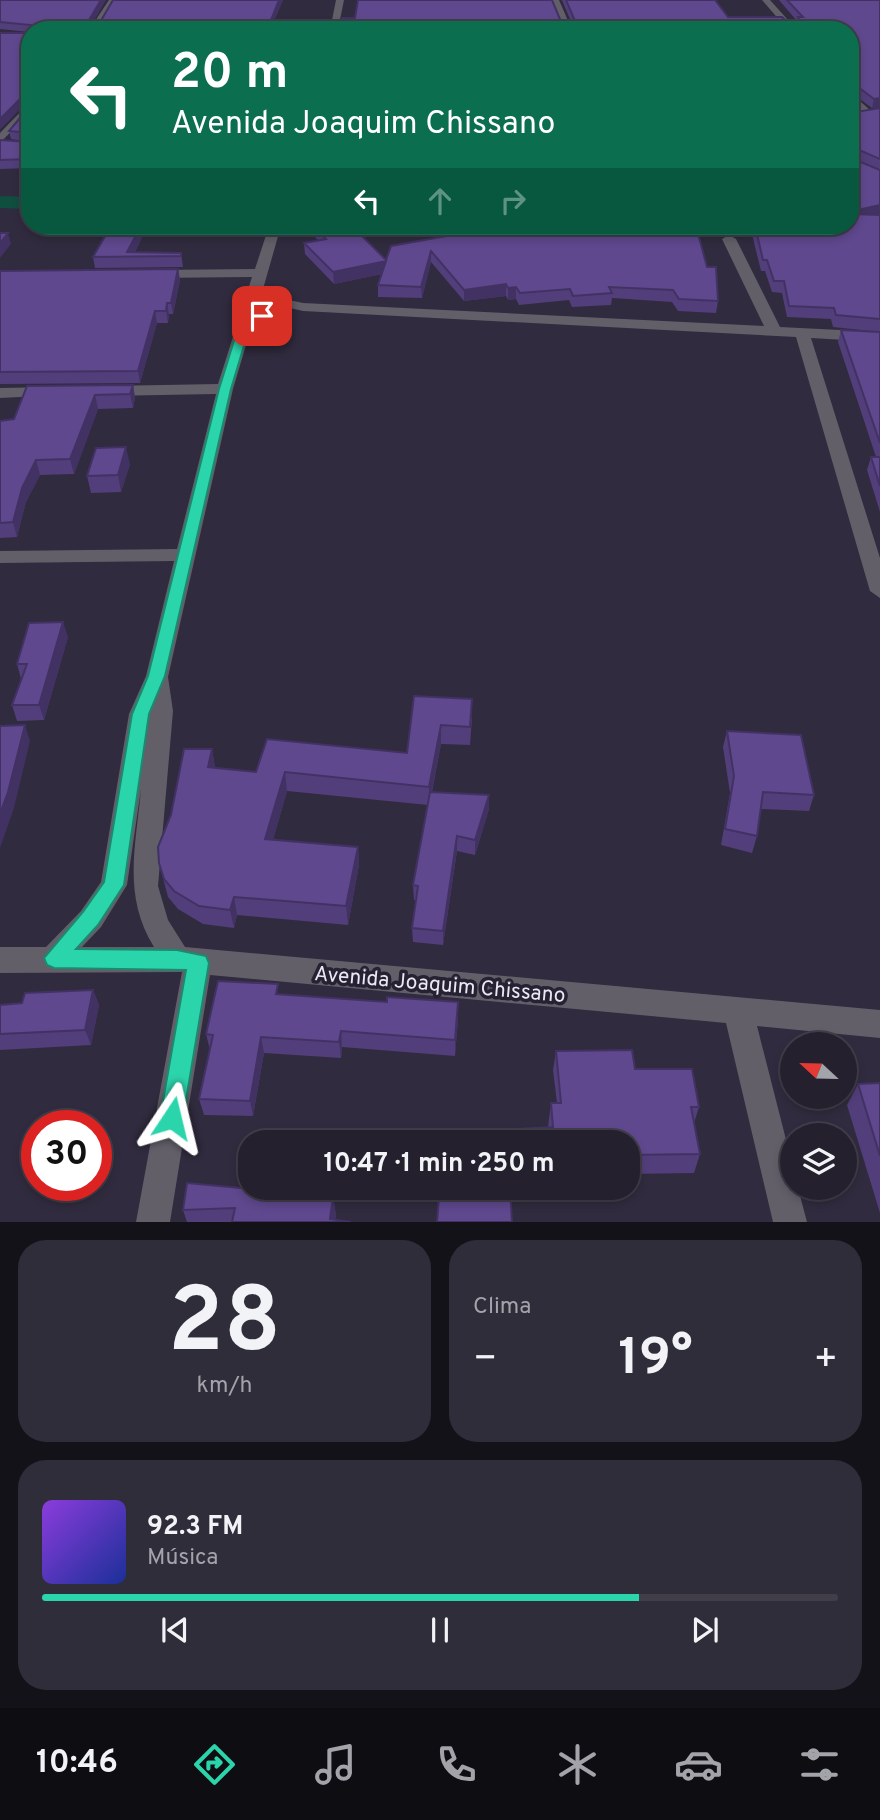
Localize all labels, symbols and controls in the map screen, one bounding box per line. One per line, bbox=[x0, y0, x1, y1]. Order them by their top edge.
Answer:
text: 20 m bbox=[171, 44, 288, 106]
icon: left bbox=[56, 49, 147, 140]
text: Avenida Joaquim Chissano bbox=[171, 105, 555, 145]
icon: left bbox=[348, 182, 386, 220]
icon: ahead bbox=[421, 182, 459, 220]
icon: right bbox=[494, 182, 532, 220]
pin bbox=[232, 286, 292, 346]
icon: arrive bbox=[243, 297, 281, 335]
street label: Avenida Joaquim Chissano bbox=[313, 961, 567, 1010]
north arrow bbox=[780, 1032, 858, 1110]
map controls bbox=[780, 1032, 857, 1200]
position arrow bbox=[135, 1081, 209, 1155]
speed limit sign: 30 bbox=[21, 1110, 112, 1201]
button: layers bbox=[780, 1123, 857, 1200]
text: 10:47 · 1 min · 250 m bbox=[323, 1148, 555, 1181]
text: 28 bbox=[168, 1269, 281, 1384]
text: Clima bbox=[473, 1293, 531, 1322]
text: 19° bbox=[618, 1327, 693, 1393]
text: − bbox=[473, 1336, 498, 1385]
text: + bbox=[813, 1336, 838, 1385]
text: km/h bbox=[197, 1372, 252, 1401]
text: 92.3 FM bbox=[147, 1511, 243, 1544]
text: Música bbox=[147, 1544, 218, 1573]
icon: previous bbox=[156, 1611, 194, 1649]
icon: pause bbox=[421, 1611, 459, 1649]
icon: next bbox=[686, 1611, 724, 1649]
icon: directions bbox=[190, 1740, 239, 1789]
icon: music bbox=[311, 1740, 360, 1789]
icon: phone bbox=[432, 1740, 481, 1789]
icon: climate bbox=[553, 1740, 602, 1789]
icon: car bbox=[674, 1740, 723, 1789]
icon: filters bbox=[795, 1740, 844, 1789]
text: 10:46 bbox=[36, 1744, 118, 1784]

